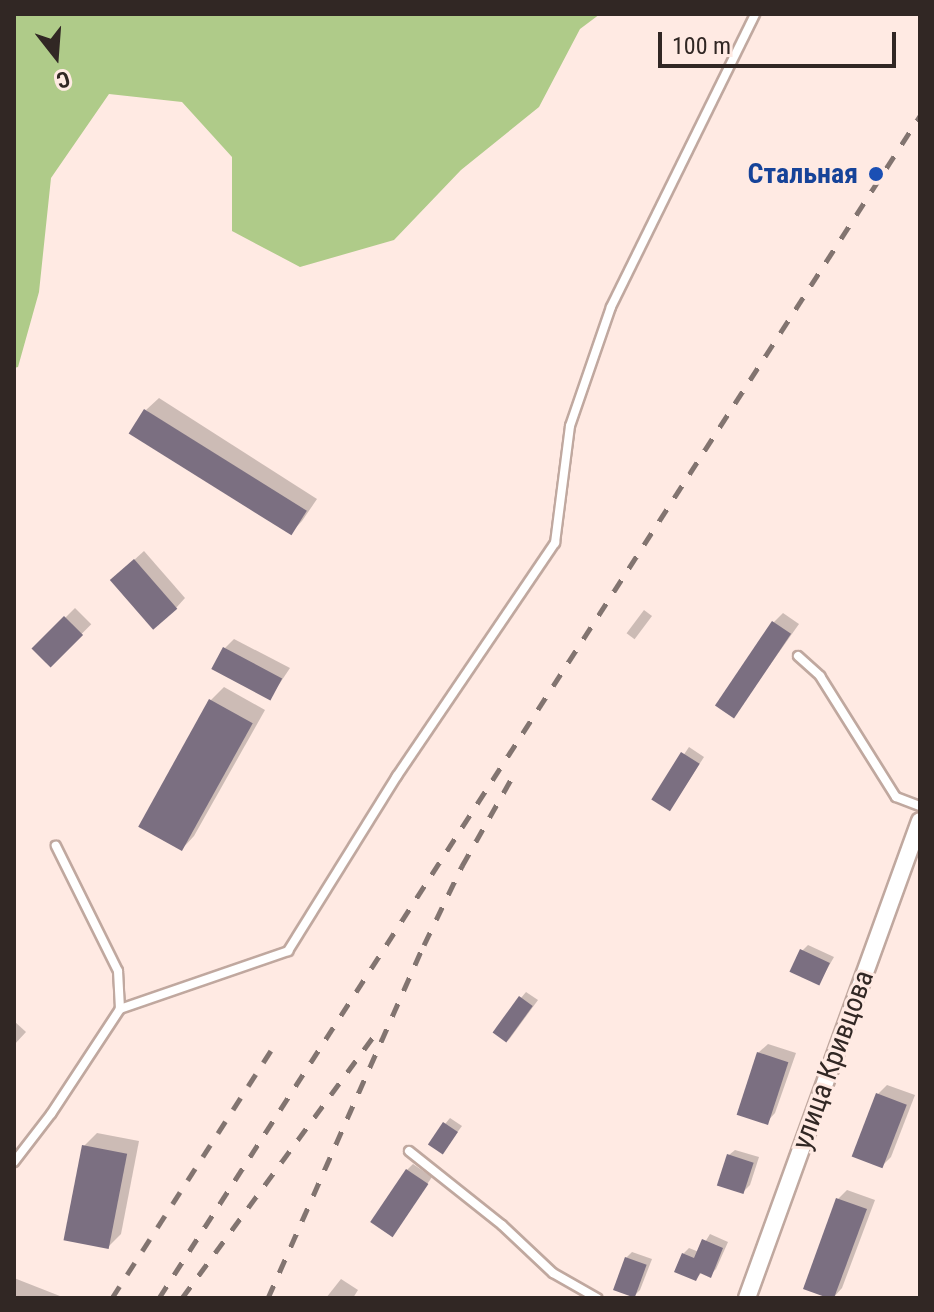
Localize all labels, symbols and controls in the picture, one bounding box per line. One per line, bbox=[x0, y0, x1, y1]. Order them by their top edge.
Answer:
north arrow bbox=[16, 16, 96, 96]
scale bar bbox=[662, 16, 900, 66]
text: 100 m bbox=[672, 32, 731, 60]
text: С bbox=[54, 66, 73, 93]
place label: Стальная bbox=[748, 157, 858, 191]
marker: Стальная bbox=[865, 163, 887, 185]
street label: улица Кривцова bbox=[785, 966, 881, 1154]

